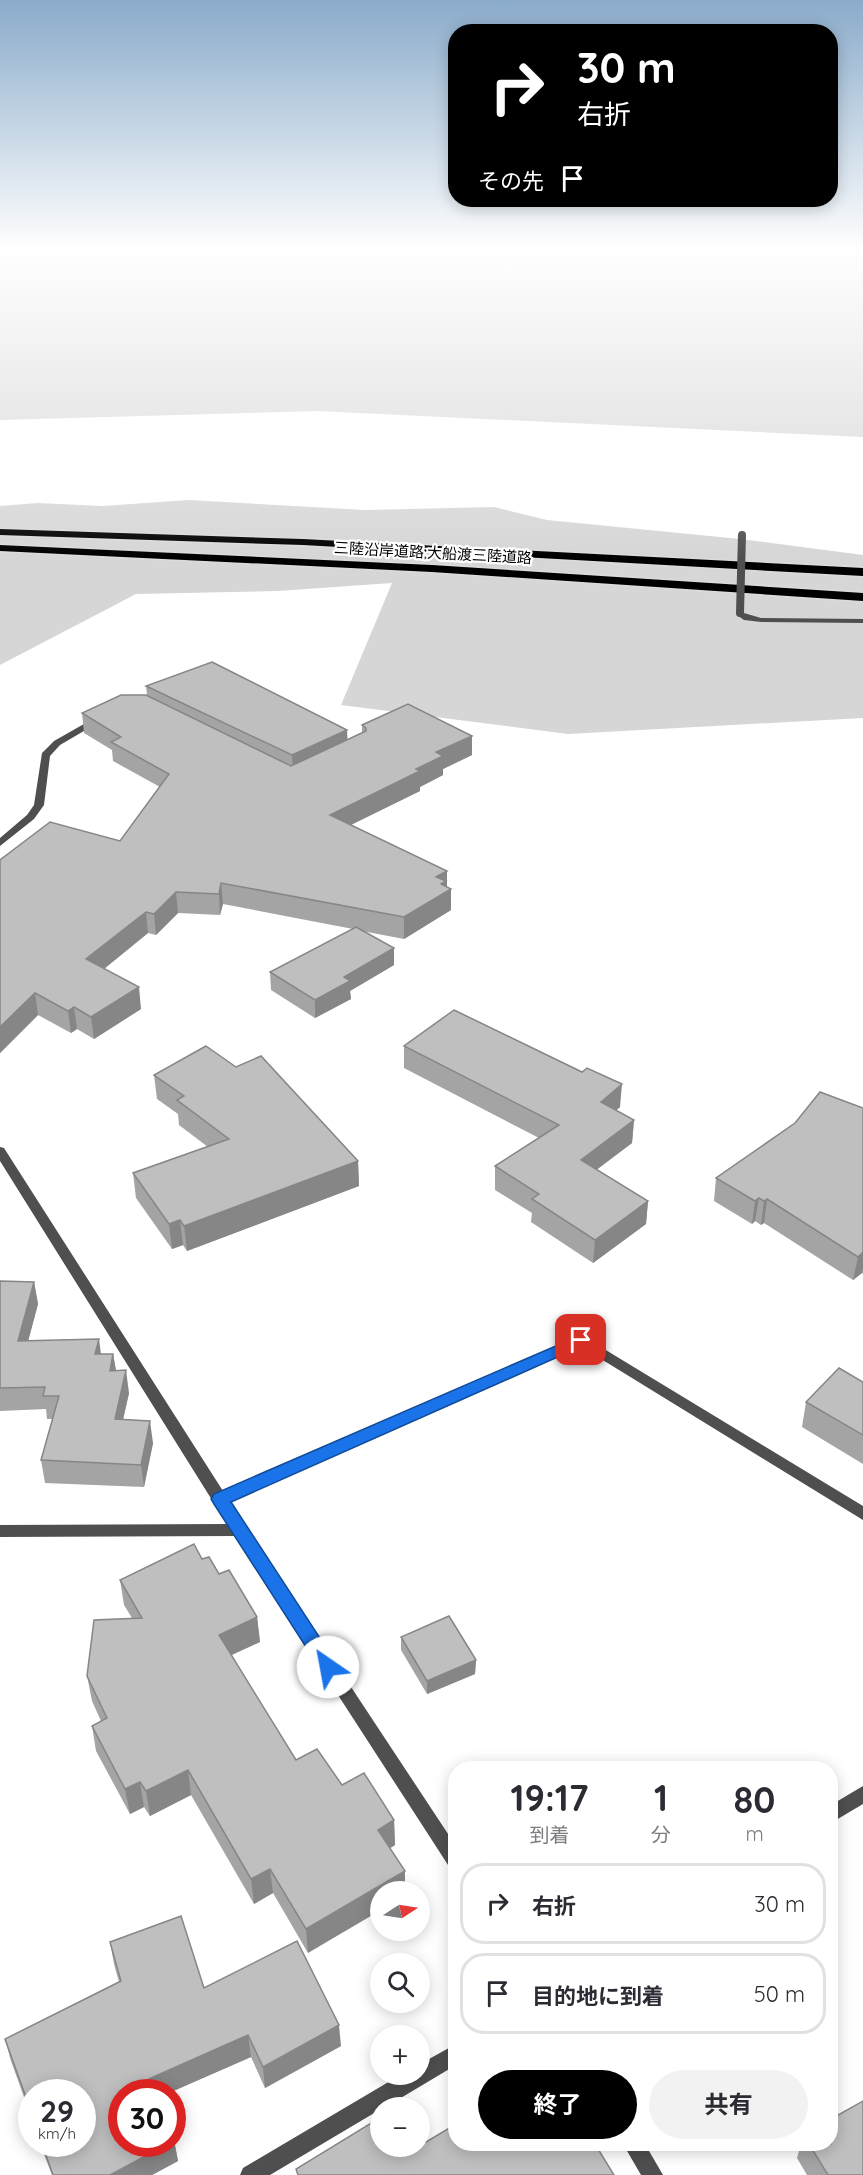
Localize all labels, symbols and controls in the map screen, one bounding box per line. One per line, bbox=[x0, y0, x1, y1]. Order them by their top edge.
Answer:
text: 30 m bbox=[577, 41, 676, 94]
icon: right bbox=[478, 48, 556, 126]
text: 右折 bbox=[577, 97, 631, 131]
icon: arrive bbox=[556, 162, 589, 195]
text: その先 bbox=[478, 167, 544, 195]
street label: 三陸沿岸道路;大船渡三陸道路 bbox=[334, 538, 532, 567]
pin bbox=[555, 1314, 606, 1365]
icon: arrive bbox=[564, 1323, 597, 1356]
position arrow bbox=[296, 1635, 360, 1699]
text: 19:17 bbox=[511, 1775, 589, 1820]
text: 1 bbox=[654, 1775, 668, 1820]
text: 80 bbox=[734, 1777, 775, 1822]
text: m bbox=[745, 1821, 764, 1846]
text: 到着 bbox=[530, 1822, 570, 1847]
text: 分 bbox=[651, 1822, 671, 1847]
north arrow bbox=[370, 1881, 430, 1941]
map controls bbox=[370, 1881, 430, 2157]
icon: right bbox=[481, 1887, 514, 1920]
text: 30 m bbox=[754, 1890, 805, 1918]
text: 右折 bbox=[532, 1892, 576, 1920]
button: search bbox=[370, 1953, 430, 2013]
icon: arrive bbox=[481, 1977, 514, 2010]
text: 50 m bbox=[754, 1980, 805, 2008]
text: 目的地に到着 bbox=[532, 1982, 664, 2010]
button: + bbox=[370, 2025, 430, 2085]
button: 終了 bbox=[478, 2070, 637, 2139]
button: 共有 bbox=[649, 2070, 808, 2139]
speed limit sign: 30 bbox=[108, 2079, 186, 2157]
text: 29 bbox=[40, 2092, 74, 2130]
button: − bbox=[370, 2097, 430, 2157]
text: km/h bbox=[38, 2124, 76, 2143]

